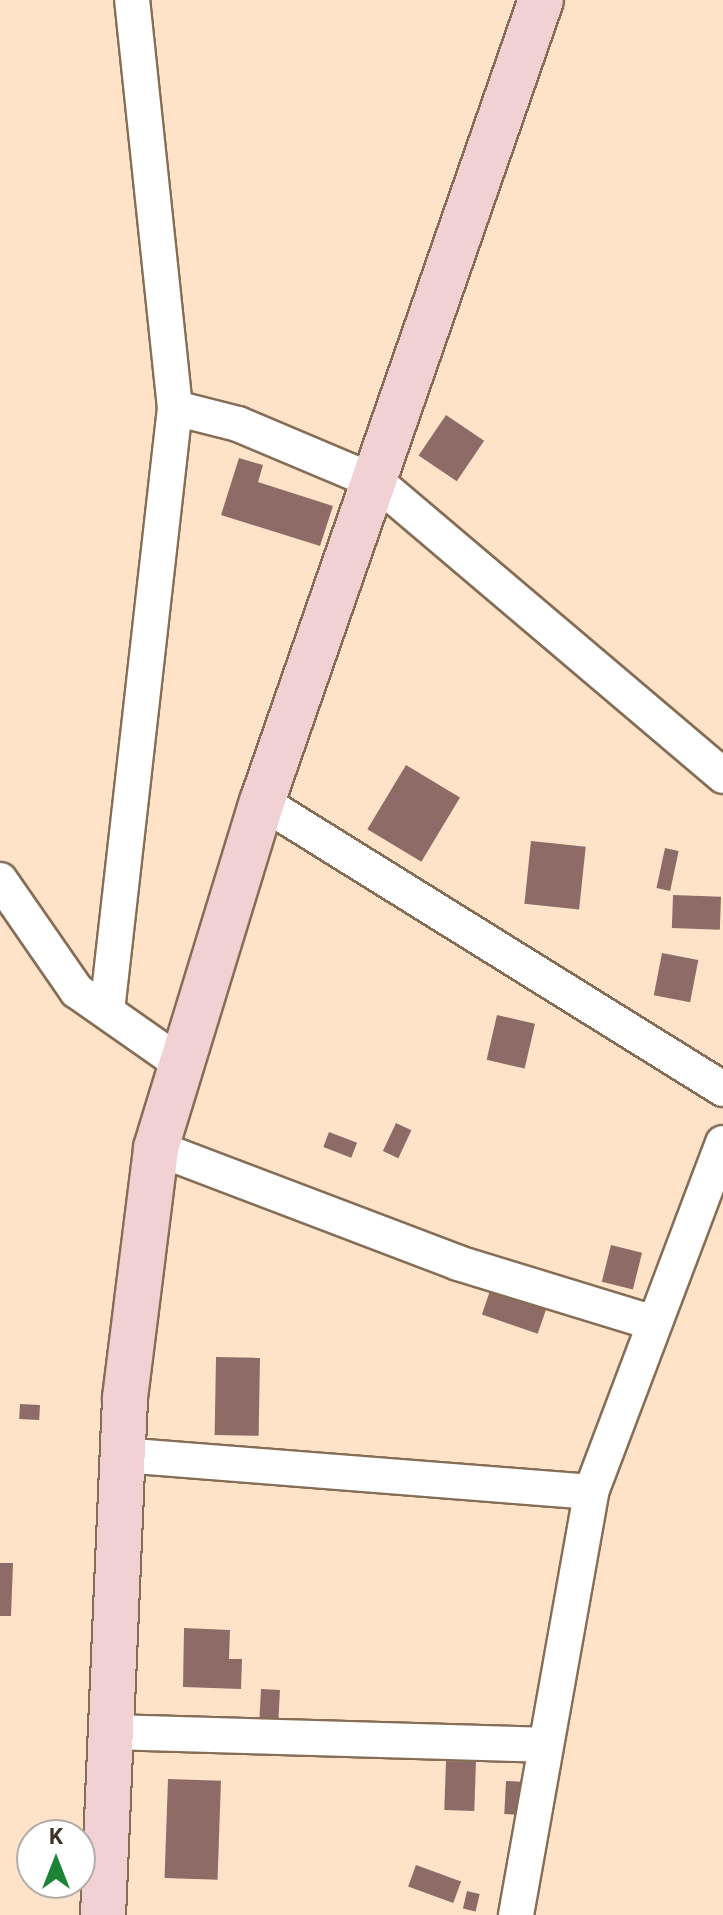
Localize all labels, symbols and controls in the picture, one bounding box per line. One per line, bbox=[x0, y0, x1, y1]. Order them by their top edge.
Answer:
north arrow bbox=[16, 1819, 96, 1899]
text: K bbox=[49, 1824, 63, 1849]

